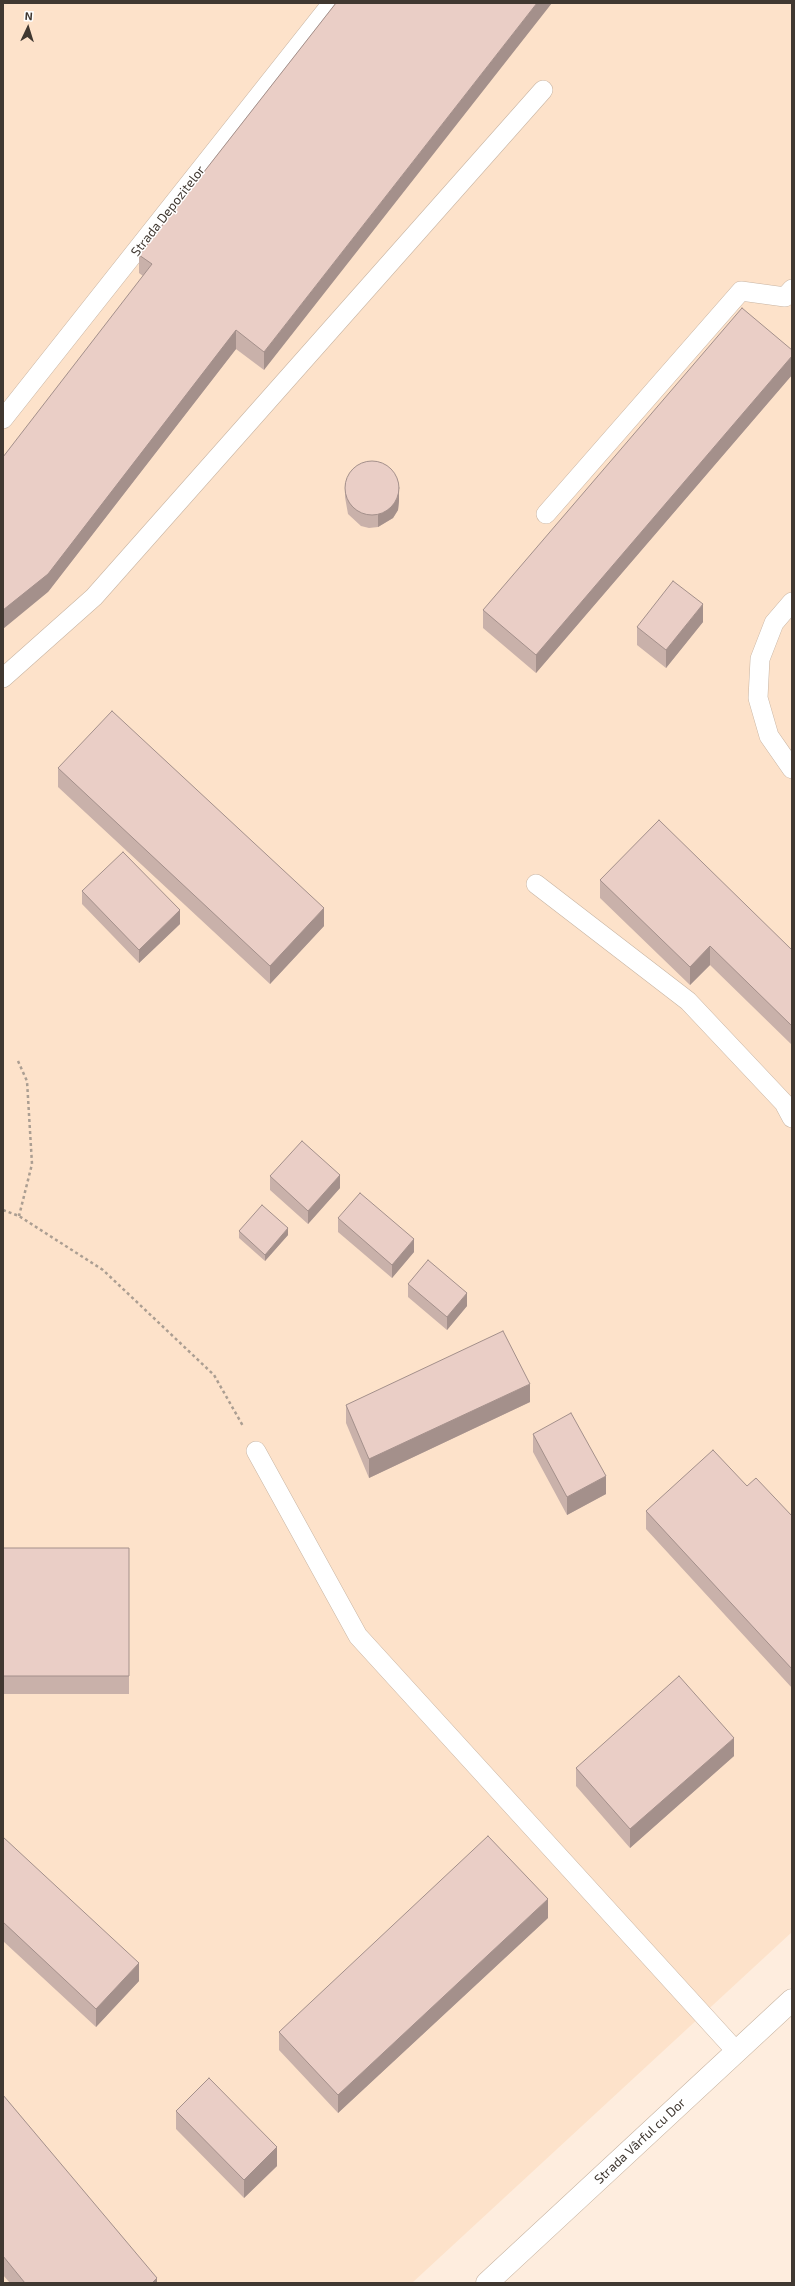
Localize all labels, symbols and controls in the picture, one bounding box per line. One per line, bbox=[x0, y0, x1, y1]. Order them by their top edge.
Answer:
north arrow bbox=[8, 8, 48, 48]
text: N bbox=[24, 9, 33, 22]
street label: Strada Depozitelor bbox=[128, 163, 208, 259]
street label: Strada Vârful cu Dor bbox=[591, 2095, 689, 2187]

